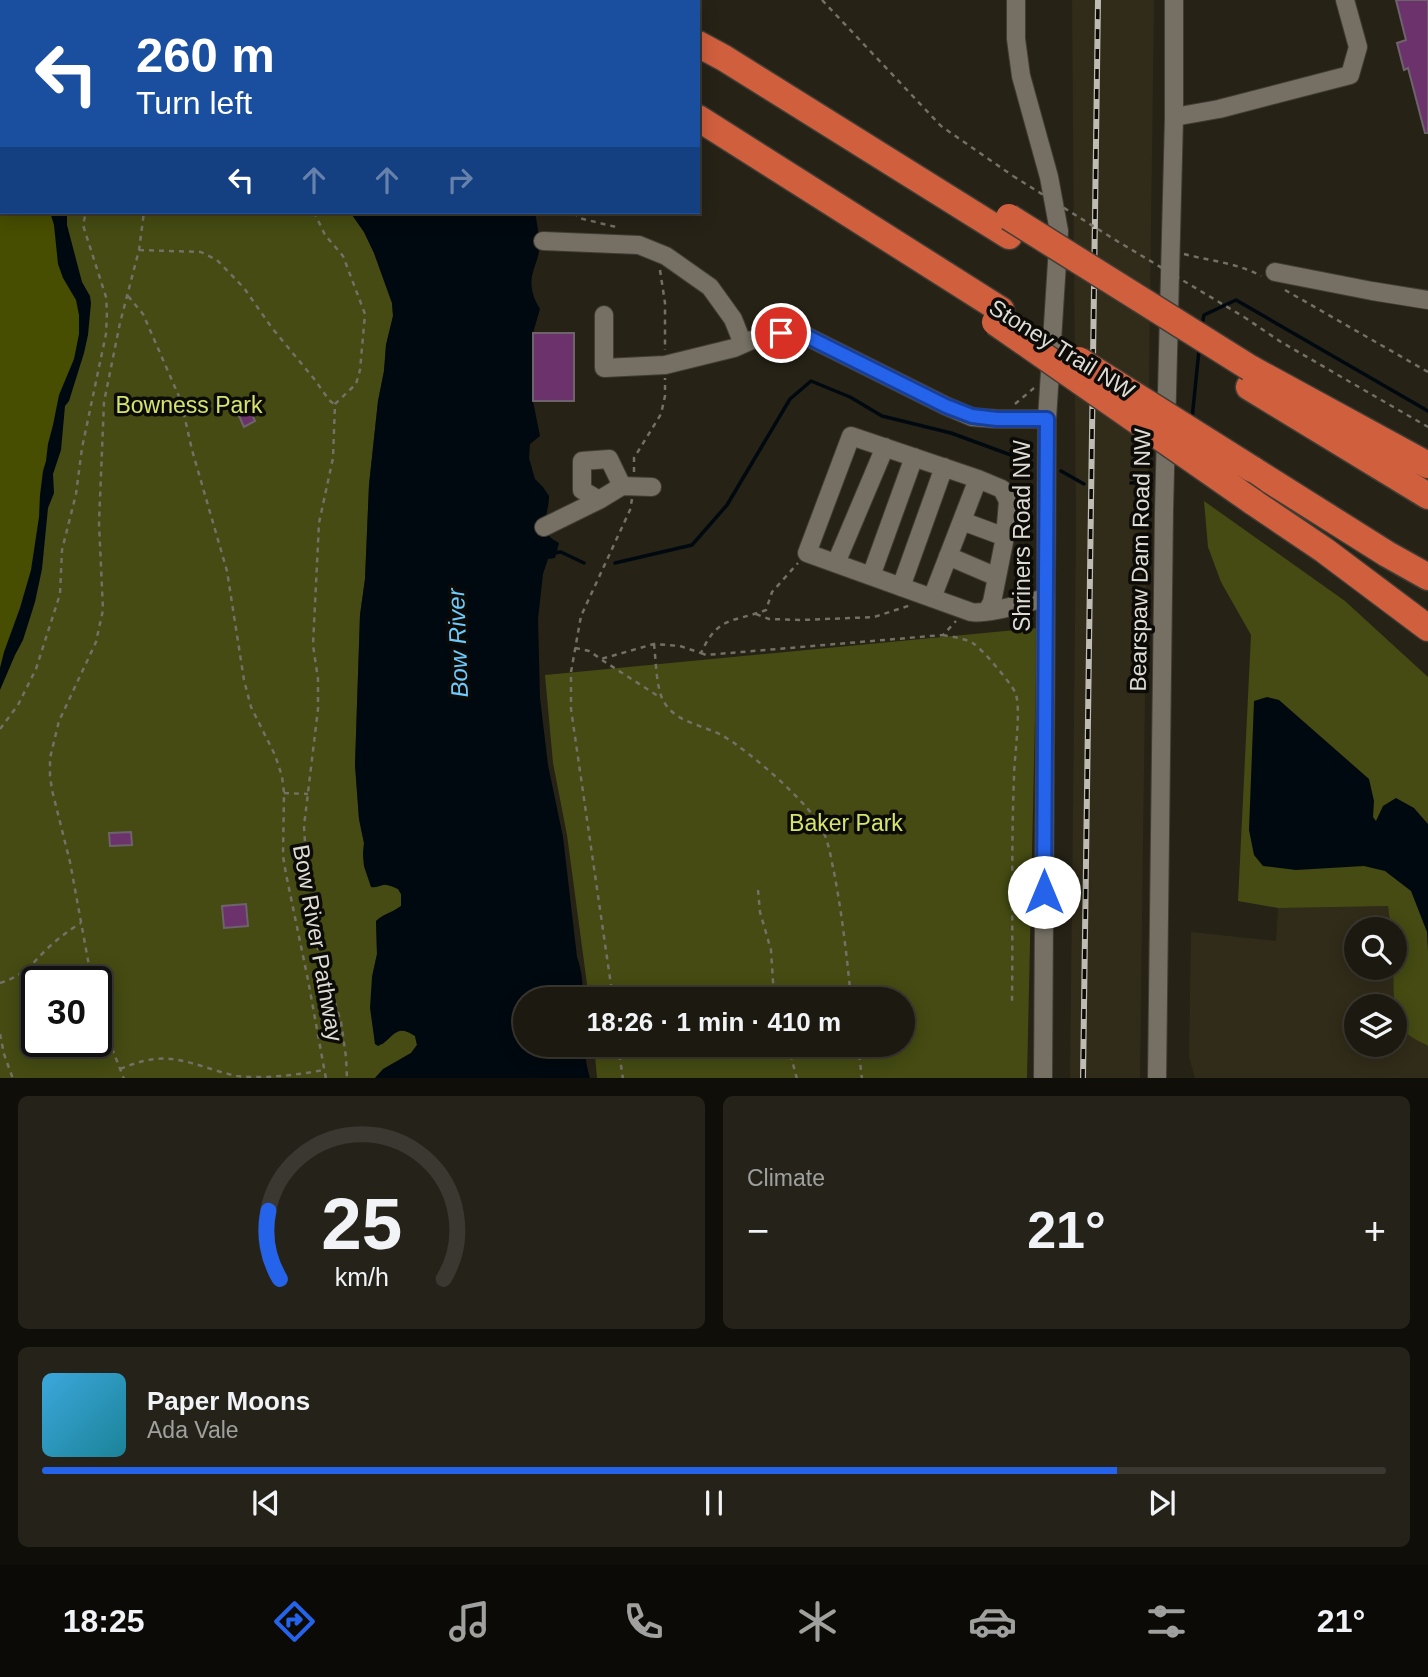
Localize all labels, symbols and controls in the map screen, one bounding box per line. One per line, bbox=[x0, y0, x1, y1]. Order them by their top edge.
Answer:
icon: left bbox=[21, 28, 112, 119]
text: 260 m bbox=[136, 28, 275, 82]
text: Turn left bbox=[136, 85, 252, 121]
icon: left bbox=[222, 161, 260, 199]
icon: ahead bbox=[295, 161, 333, 199]
icon: ahead bbox=[368, 161, 406, 199]
icon: right bbox=[441, 161, 479, 199]
street label: Stoney Trail NW bbox=[985, 294, 1140, 404]
pin bbox=[751, 303, 811, 363]
icon: arrive bbox=[762, 314, 800, 352]
park label: Bowness Park bbox=[115, 392, 263, 418]
street label: Bearspaw Dam Road NW bbox=[1125, 428, 1155, 692]
street label: Shriners Road NW bbox=[1009, 440, 1035, 632]
water label: Bow River bbox=[442, 587, 473, 698]
park label: Baker Park bbox=[789, 810, 903, 836]
street label: Bow River Pathway bbox=[288, 843, 348, 1044]
position arrow bbox=[1007, 855, 1081, 929]
map controls bbox=[1344, 917, 1407, 1057]
button: search bbox=[1344, 917, 1407, 980]
speed limit sign: 30 bbox=[21, 966, 112, 1057]
button: layers bbox=[1344, 994, 1407, 1057]
text: 18:26 · 1 min · 410 m bbox=[587, 1007, 841, 1037]
text: Climate bbox=[747, 1165, 825, 1191]
text: 25 bbox=[321, 1183, 402, 1264]
text: 21° bbox=[1027, 1201, 1106, 1259]
text: − bbox=[747, 1210, 769, 1252]
text: + bbox=[1364, 1210, 1386, 1252]
text: km/h bbox=[334, 1262, 389, 1290]
text: Paper Moons bbox=[147, 1386, 310, 1416]
text: Ada Vale bbox=[147, 1417, 239, 1443]
icon: previous bbox=[247, 1484, 285, 1522]
icon: pause bbox=[695, 1484, 733, 1522]
icon: next bbox=[1143, 1484, 1181, 1522]
icon: directions bbox=[270, 1597, 319, 1646]
icon: music bbox=[445, 1597, 494, 1646]
icon: phone bbox=[619, 1597, 668, 1646]
icon: climate bbox=[793, 1597, 842, 1646]
icon: car bbox=[968, 1597, 1017, 1646]
icon: filters bbox=[1142, 1597, 1191, 1646]
text: 18:25 bbox=[63, 1603, 145, 1639]
text: 21° bbox=[1317, 1603, 1365, 1639]

